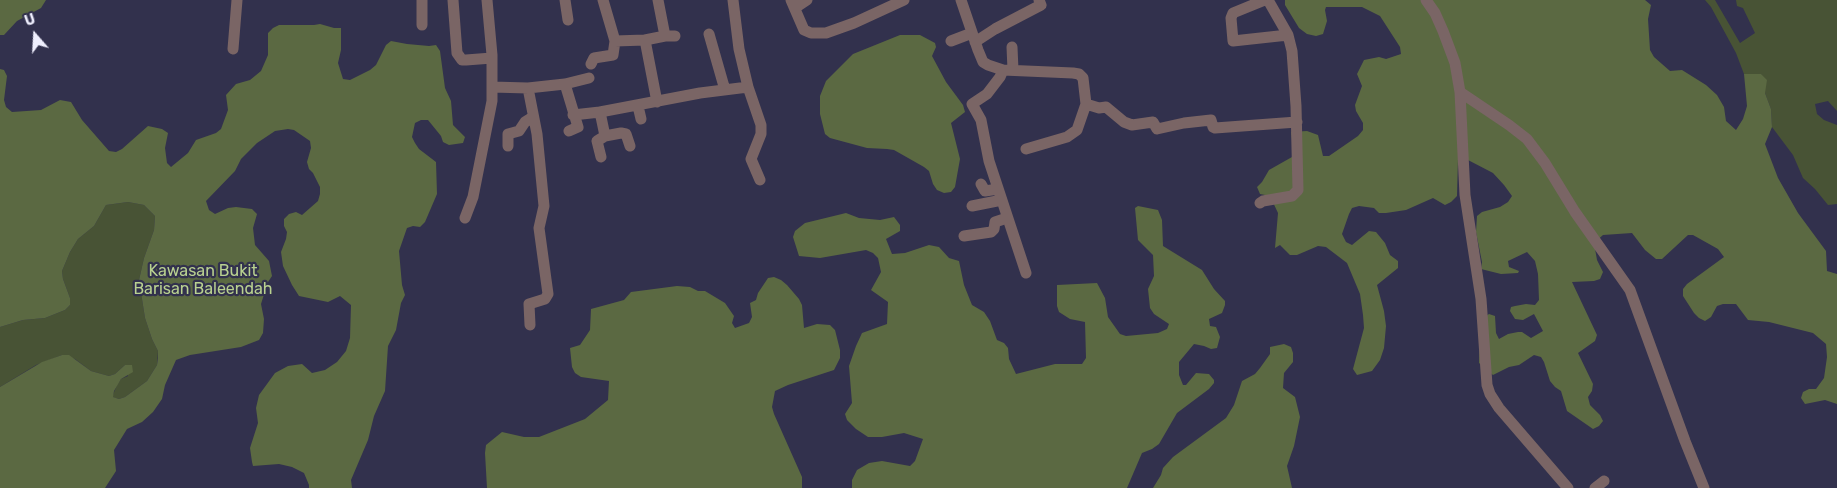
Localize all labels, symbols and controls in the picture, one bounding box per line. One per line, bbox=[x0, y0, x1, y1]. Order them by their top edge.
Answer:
north arrow bbox=[10, 10, 60, 60]
text: U bbox=[22, 11, 38, 30]
park label: Kawasan Bukit Barisan Baleendah bbox=[133, 261, 273, 299]

